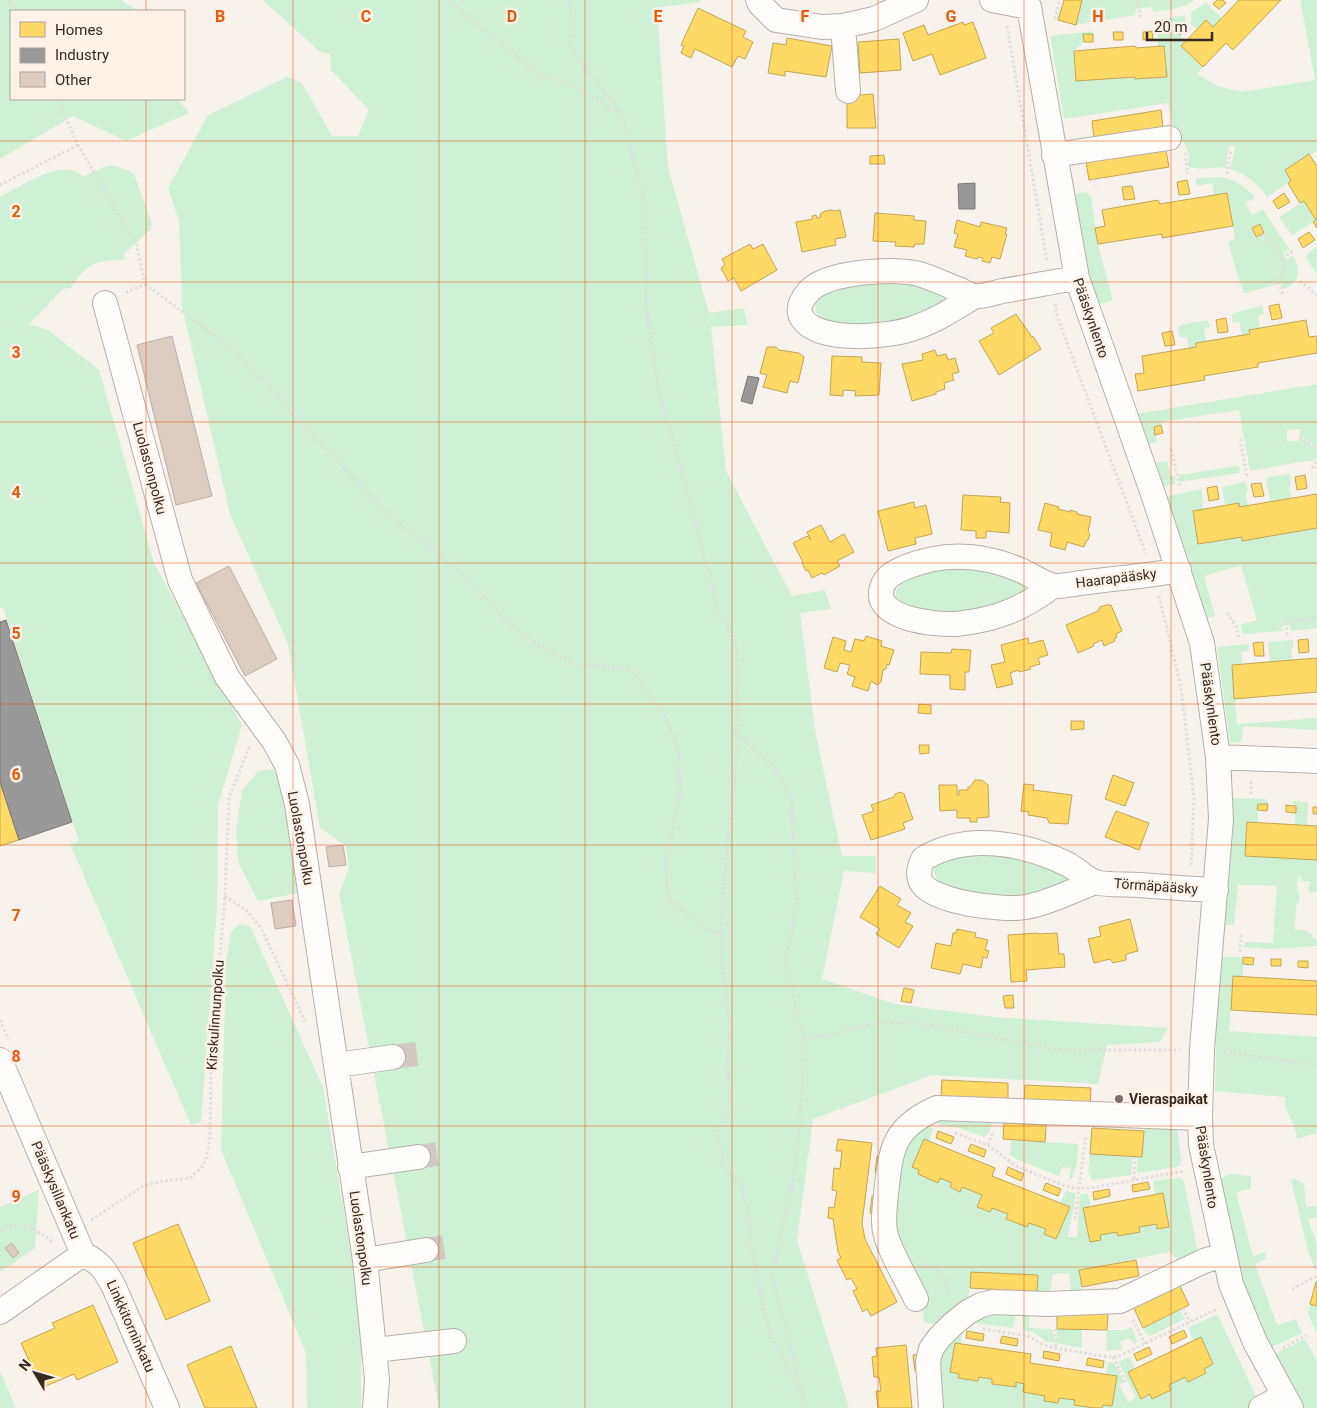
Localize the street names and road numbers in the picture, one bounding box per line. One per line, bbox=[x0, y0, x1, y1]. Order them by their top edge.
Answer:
street label: Pääskynlento bbox=[1070, 276, 1112, 360]
street label: Luolastonpolku bbox=[130, 420, 170, 516]
street label: Haarapääsky bbox=[1075, 565, 1158, 591]
street label: Pääskynlento bbox=[1197, 661, 1225, 747]
street label: Luolastonpolku bbox=[285, 790, 317, 886]
street label: Törmäpääsky bbox=[1113, 875, 1199, 897]
street label: Kirskulinnunpolku bbox=[203, 959, 227, 1071]
street label: Pääskynlento bbox=[1193, 1124, 1221, 1210]
street label: Pääskysillankatu bbox=[28, 1139, 84, 1241]
street label: Luolastonpolku bbox=[346, 1190, 376, 1286]
street label: Linkkitorninkatu bbox=[103, 1277, 159, 1375]

